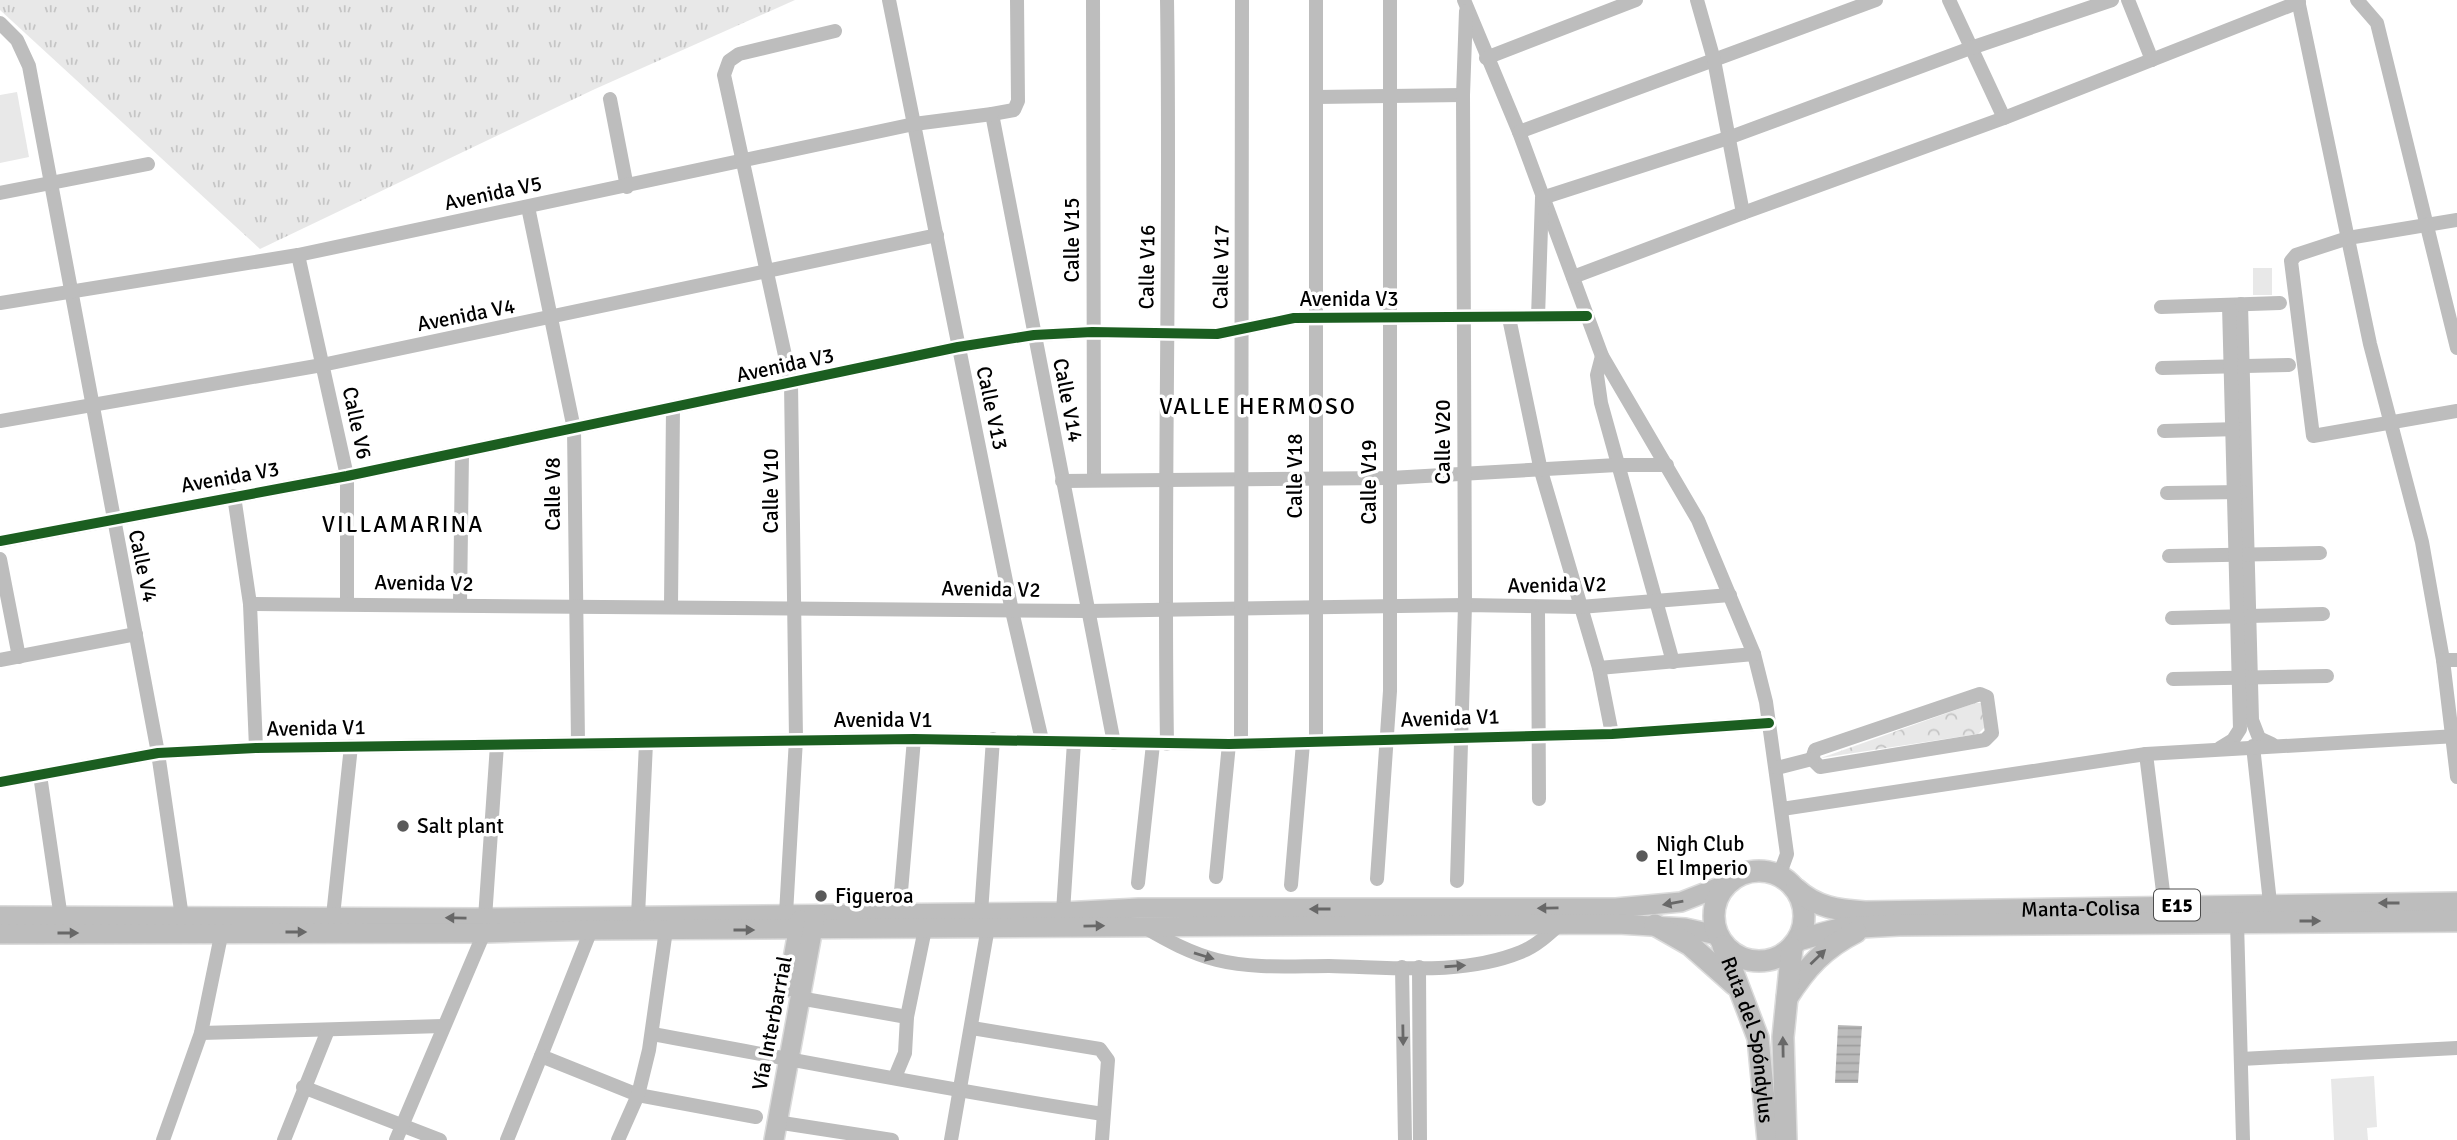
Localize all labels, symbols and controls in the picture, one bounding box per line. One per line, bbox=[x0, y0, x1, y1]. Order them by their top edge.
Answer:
street label: Avenida V5 bbox=[442, 170, 544, 216]
street label: Calle V15 bbox=[1059, 198, 1085, 282]
street label: Calle V16 bbox=[1133, 224, 1161, 310]
street label: Calle V17 bbox=[1207, 224, 1235, 310]
street label: Avenida V3 bbox=[1299, 286, 1399, 312]
street label: Avenida V4 bbox=[415, 293, 517, 337]
street label: Avenida V3 bbox=[734, 342, 836, 388]
street label: Calle V14 bbox=[1047, 356, 1089, 444]
street label: Calle V13 bbox=[970, 364, 1014, 452]
street label: Calle V6 bbox=[337, 384, 377, 462]
district label: VALLE HERMOSO bbox=[1159, 392, 1357, 421]
street label: Calle V20 bbox=[1430, 400, 1456, 484]
street label: Calle V18 bbox=[1282, 434, 1308, 518]
street label: Calle V19 bbox=[1356, 440, 1382, 524]
street label: Calle V10 bbox=[758, 449, 784, 533]
street label: Avenida V3 bbox=[179, 456, 281, 498]
street label: Calle V8 bbox=[540, 457, 566, 531]
district label: VILLAMARINA bbox=[322, 510, 484, 539]
street label: Calle V4 bbox=[123, 527, 163, 605]
street label: Avenida V2 bbox=[374, 569, 474, 597]
street label: Avenida V2 bbox=[1507, 571, 1607, 599]
street label: Avenida V2 bbox=[941, 575, 1041, 603]
street label: Avenida V1 bbox=[1400, 703, 1500, 733]
street label: Avenida V1 bbox=[833, 707, 933, 733]
street label: Avenida V1 bbox=[266, 714, 366, 742]
place label: Salt plant bbox=[417, 813, 504, 839]
marker: Salt plant bbox=[395, 818, 411, 834]
place label: Nigh Club El Imperio bbox=[1656, 831, 1748, 881]
marker: Nigh Club El Imperio bbox=[1634, 848, 1650, 864]
place label: Figueroa bbox=[835, 883, 914, 909]
marker: Figueroa bbox=[813, 888, 829, 904]
road number: E15 bbox=[2154, 890, 2200, 920]
street label: Manta-Colisa bbox=[2021, 895, 2141, 923]
one-way arrow bbox=[2378, 897, 2400, 909]
one-way arrow bbox=[1662, 898, 1684, 909]
one-way arrow bbox=[1537, 902, 1559, 914]
one-way arrow bbox=[1309, 903, 1331, 915]
one-way arrow bbox=[445, 912, 467, 923]
one-way arrow bbox=[2299, 915, 2321, 927]
one-way arrow bbox=[1083, 920, 1105, 932]
one-way arrow bbox=[733, 924, 755, 936]
one-way arrow bbox=[285, 926, 307, 938]
one-way arrow bbox=[57, 927, 79, 939]
one-way arrow bbox=[1809, 950, 1826, 966]
one-way arrow bbox=[1194, 951, 1215, 961]
street label: Ruta del Spóndylus bbox=[1715, 953, 1779, 1124]
street label: Vía Interbarrial bbox=[746, 954, 798, 1092]
one-way arrow bbox=[1444, 960, 1466, 971]
one-way arrow bbox=[1397, 1024, 1409, 1046]
one-way arrow bbox=[1777, 1036, 1789, 1058]

